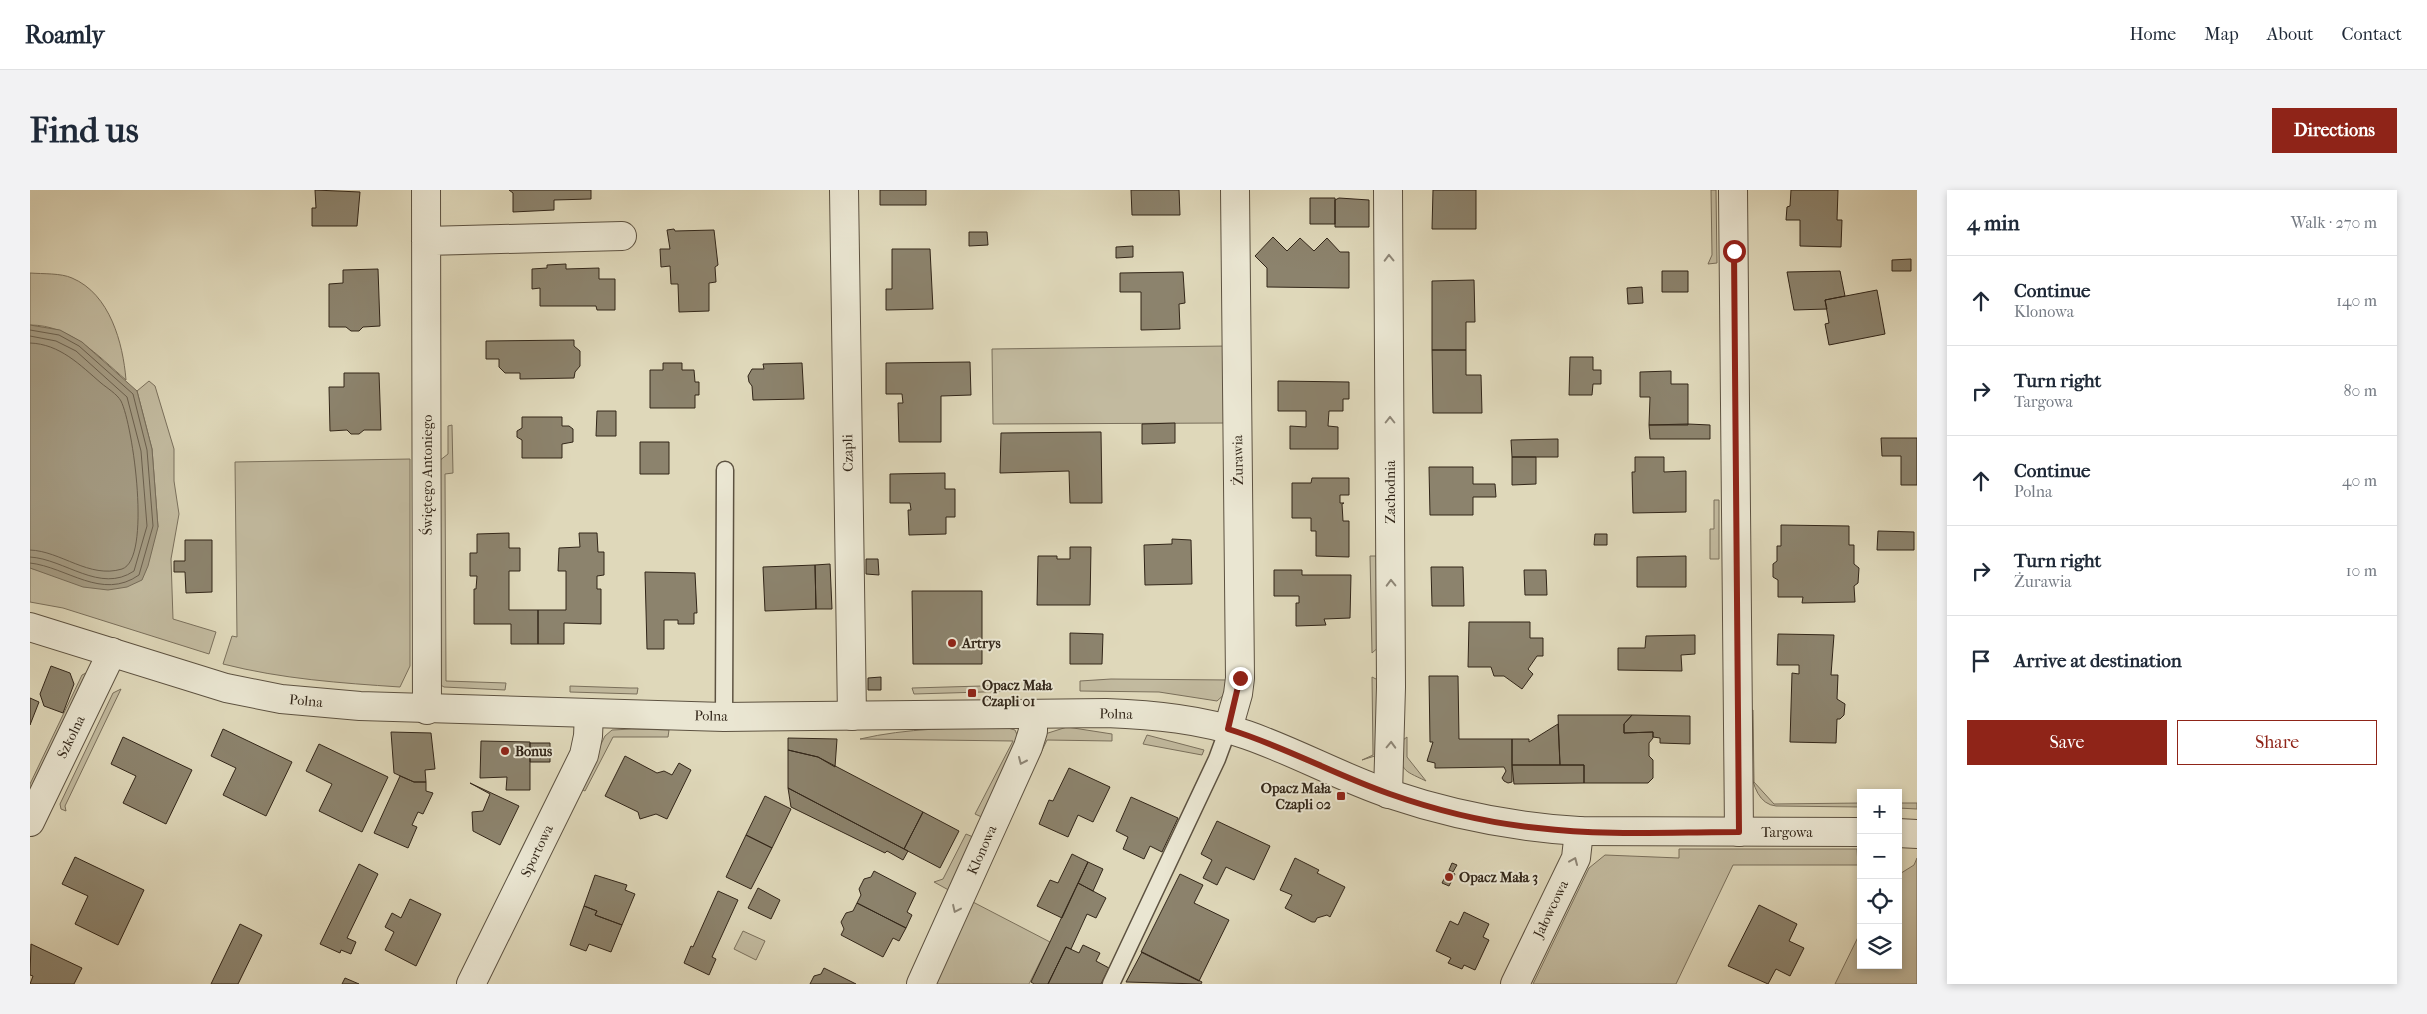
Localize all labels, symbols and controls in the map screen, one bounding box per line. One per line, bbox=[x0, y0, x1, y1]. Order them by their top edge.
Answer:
text: Roamly bbox=[25, 21, 104, 49]
text: Home bbox=[2129, 24, 2176, 45]
text: Map bbox=[2204, 24, 2239, 45]
text: About bbox=[2267, 24, 2313, 45]
text: Contact bbox=[2341, 24, 2402, 45]
button: Directions bbox=[2272, 108, 2397, 153]
text: Find us bbox=[30, 110, 139, 151]
text: 4 min bbox=[1967, 211, 2020, 235]
text: Walk · 270 m bbox=[2291, 213, 2377, 232]
route start bbox=[1723, 240, 1746, 263]
one-way arrow bbox=[1383, 253, 1394, 261]
text: Continue bbox=[2014, 280, 2090, 302]
icon: ahead bbox=[1967, 287, 1995, 315]
text: 140 m bbox=[2336, 291, 2377, 310]
text: Klonowa bbox=[2014, 302, 2074, 321]
text: Turn right bbox=[2014, 370, 2101, 392]
icon: right bbox=[1967, 377, 1995, 405]
text: 80 m bbox=[2343, 381, 2377, 400]
text: Targowa bbox=[2014, 392, 2073, 411]
street label: Świętego Antoniego bbox=[418, 415, 436, 535]
one-way arrow bbox=[1385, 416, 1395, 424]
street label: Czapli bbox=[839, 434, 857, 472]
street label: Żurawia bbox=[1229, 434, 1247, 485]
street label: Zachodnia bbox=[1382, 460, 1399, 524]
text: Continue bbox=[2014, 460, 2090, 482]
icon: ahead bbox=[1967, 467, 1995, 495]
text: 40 m bbox=[2342, 471, 2377, 490]
text: Polna bbox=[2014, 482, 2052, 501]
text: Turn right bbox=[2014, 550, 2101, 572]
icon: right bbox=[1967, 557, 1995, 585]
text: 10 m bbox=[2346, 561, 2377, 580]
text: Żurawia bbox=[2014, 572, 2072, 591]
one-way arrow bbox=[1385, 578, 1396, 586]
place label: Artrys bbox=[961, 635, 1001, 652]
marker: Artrys bbox=[946, 637, 958, 649]
icon: arrive bbox=[1967, 647, 1995, 675]
text: Arrive at destination bbox=[2014, 650, 2182, 672]
route end bbox=[1229, 667, 1252, 690]
place label: Opacz Mała Czapli 01 bbox=[982, 677, 1053, 710]
marker: Opacz Mała Czapli 01 bbox=[966, 687, 978, 699]
street label: Polna bbox=[289, 691, 324, 711]
street label: Polna bbox=[1099, 705, 1133, 723]
street label: Polna bbox=[694, 707, 728, 725]
street label: Szkolna bbox=[53, 712, 89, 761]
button: Save bbox=[1967, 720, 2167, 765]
button: Share bbox=[2177, 720, 2377, 765]
one-way arrow bbox=[1385, 741, 1396, 749]
place label: Bonus bbox=[515, 743, 553, 760]
marker: Bonus bbox=[499, 745, 511, 757]
one-way arrow bbox=[1017, 756, 1028, 765]
place label: Opacz Mała Czapli 02 bbox=[1261, 780, 1332, 813]
map controls bbox=[1857, 789, 1902, 969]
button: + bbox=[1857, 789, 1902, 834]
marker: Opacz Mała Czapli 02 bbox=[1335, 790, 1347, 802]
street label: Sportowa bbox=[517, 821, 557, 880]
street label: Klonowa bbox=[964, 822, 1001, 877]
street label: Targowa bbox=[1761, 824, 1813, 841]
button: − bbox=[1857, 834, 1902, 879]
one-way arrow bbox=[1567, 857, 1578, 866]
place label: Opacz Mała 3 bbox=[1459, 869, 1538, 886]
marker: Opacz Mała 3 bbox=[1443, 871, 1455, 883]
street label: Jałowcowa bbox=[1529, 877, 1572, 941]
button: locate bbox=[1857, 879, 1902, 924]
one-way arrow bbox=[952, 904, 962, 913]
button: layers bbox=[1857, 924, 1902, 969]

